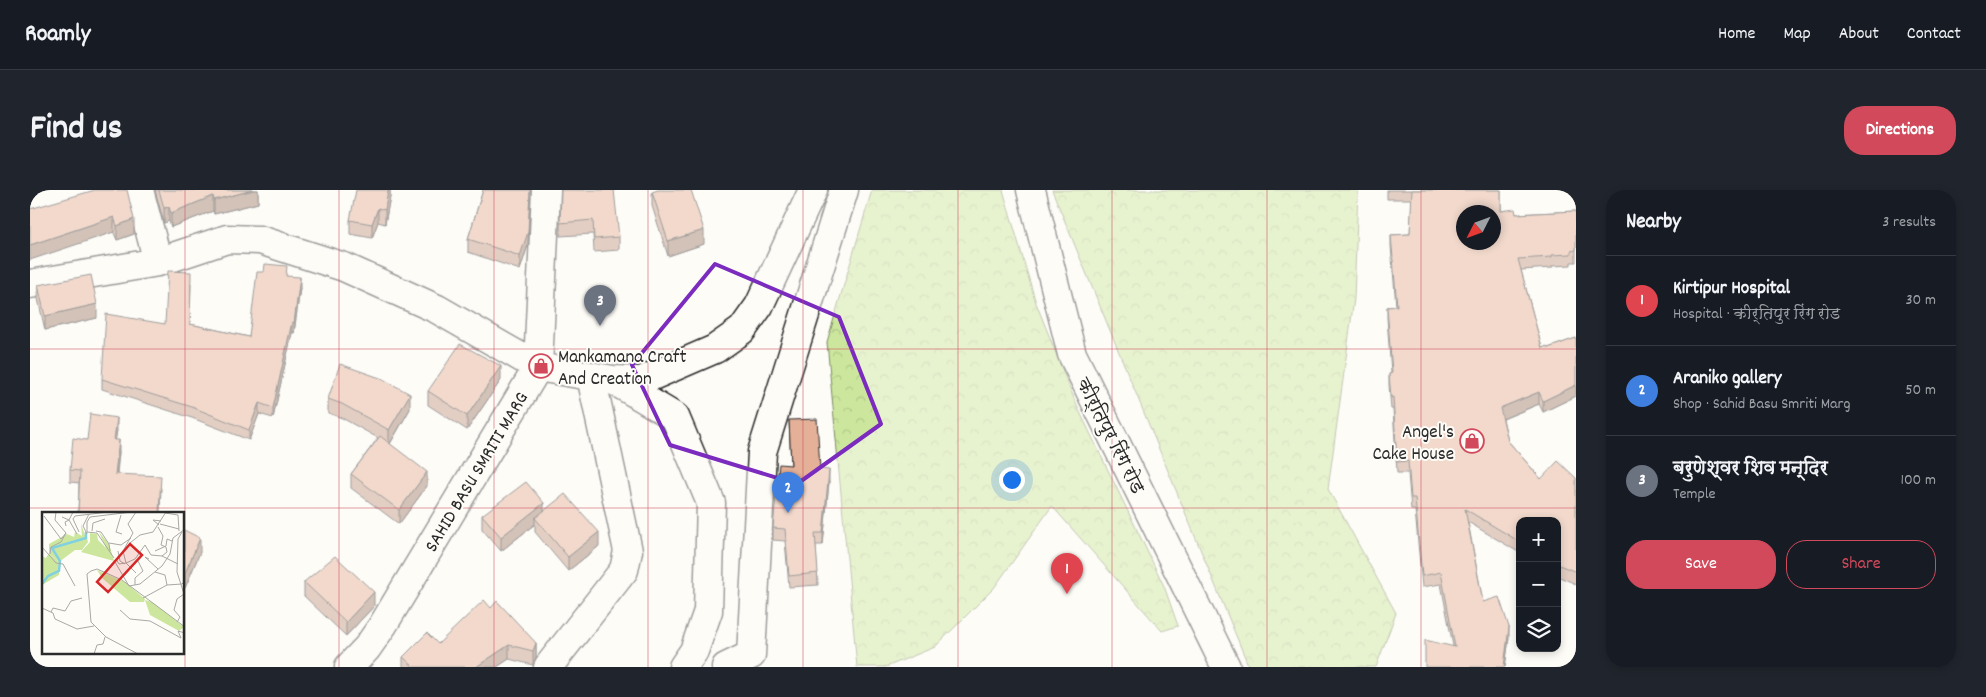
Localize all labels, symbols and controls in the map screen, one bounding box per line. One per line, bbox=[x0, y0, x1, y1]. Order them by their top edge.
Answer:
text: Roamly bbox=[25, 18, 91, 52]
text: Home bbox=[1718, 22, 1755, 47]
text: Map bbox=[1783, 22, 1811, 47]
text: About bbox=[1839, 22, 1879, 47]
text: Contact bbox=[1907, 22, 1961, 47]
text: Find us bbox=[30, 105, 122, 155]
button: Directions bbox=[1844, 106, 1956, 155]
north arrow bbox=[1456, 205, 1501, 250]
text: Nearby bbox=[1626, 208, 1681, 238]
text: 3 results bbox=[1882, 211, 1936, 234]
text: Kirtipur Hospital bbox=[1673, 276, 1790, 303]
pin: 3 bbox=[584, 285, 616, 326]
text: 1 bbox=[1640, 289, 1644, 312]
text: 30 m bbox=[1906, 289, 1936, 312]
text: Hospital · कीर्तिपुर रिंग रोड bbox=[1673, 303, 1840, 326]
place label: Mankamana Craft And Creation bbox=[558, 345, 687, 394]
shop icon: Mankamana Craft And Creation bbox=[528, 353, 554, 379]
text: Araniko gallery bbox=[1673, 366, 1782, 393]
street label: कीर्तिपुर रिंग रोड bbox=[1068, 373, 1150, 500]
text: 2 bbox=[1639, 379, 1646, 402]
text: 50 m bbox=[1905, 379, 1936, 402]
street label: SAHID BASU SMRITI MARG bbox=[419, 388, 537, 558]
text: Shop · Sahid Basu Smriti Marg bbox=[1673, 393, 1850, 416]
place label: Angel's Cake House bbox=[1372, 420, 1454, 469]
shop icon: Angel's Cake House bbox=[1459, 428, 1485, 454]
text: बरुणेश्वर शिव मन्दिर bbox=[1673, 456, 1828, 483]
your location bbox=[999, 467, 1025, 493]
text: 3 bbox=[1638, 469, 1646, 492]
text: 100 m bbox=[1900, 469, 1936, 492]
pin: 2 bbox=[772, 472, 804, 513]
text: Temple bbox=[1673, 483, 1716, 506]
inset map bbox=[42, 512, 185, 654]
map controls bbox=[1516, 517, 1561, 652]
button: + bbox=[1516, 517, 1561, 562]
button: Save bbox=[1626, 540, 1776, 589]
button: Share bbox=[1786, 540, 1936, 589]
pin: 1 bbox=[1051, 553, 1083, 594]
button: − bbox=[1516, 562, 1561, 607]
button: layers bbox=[1516, 607, 1561, 652]

